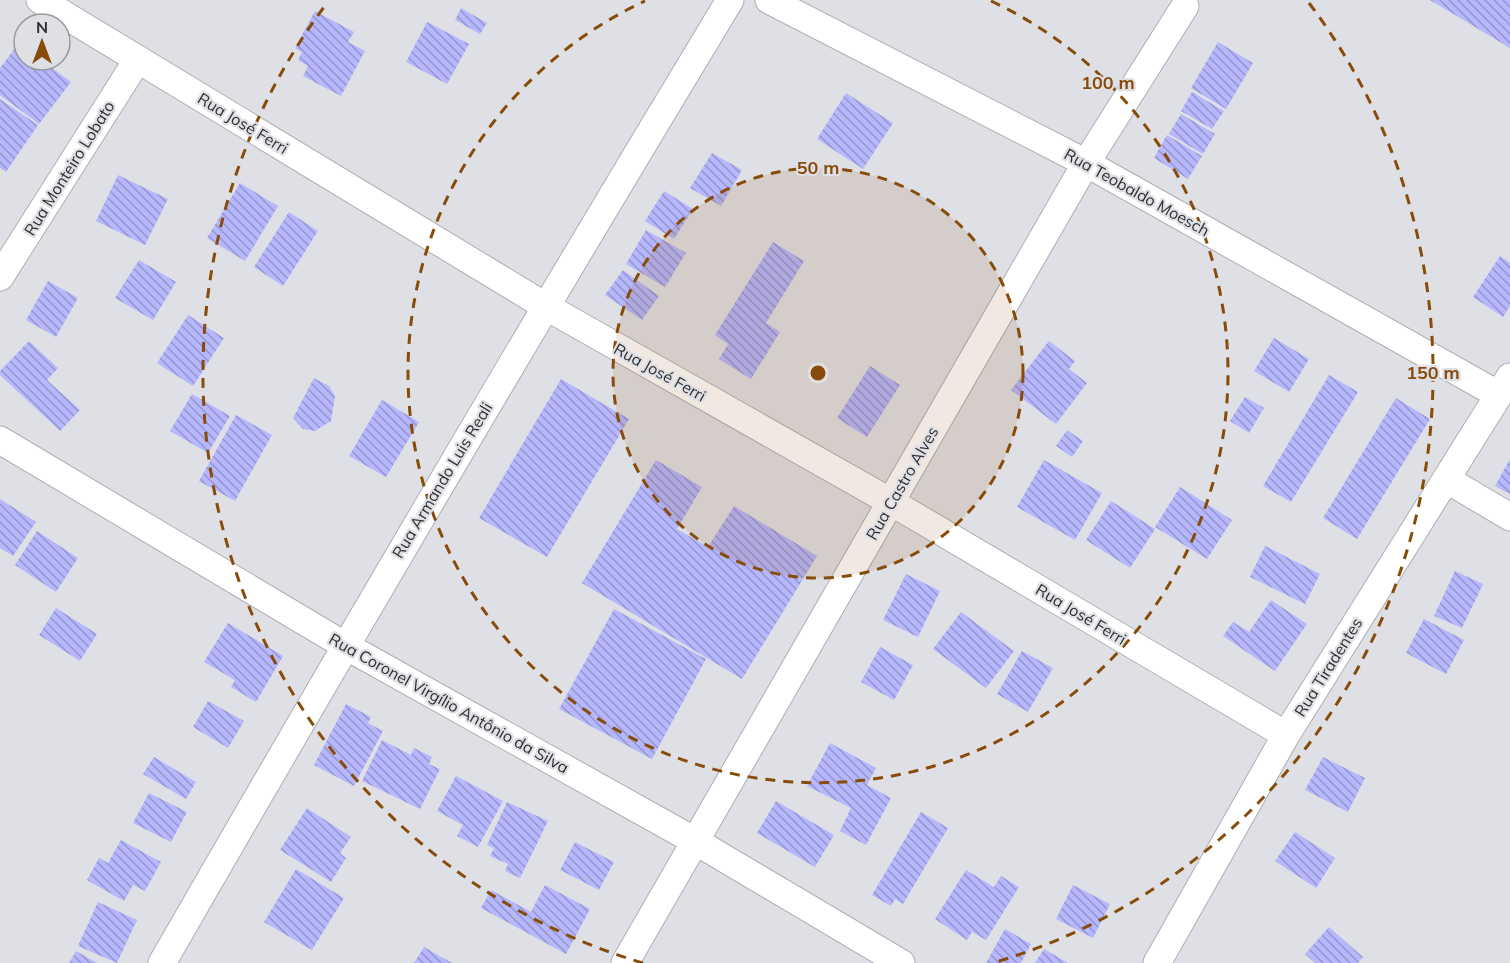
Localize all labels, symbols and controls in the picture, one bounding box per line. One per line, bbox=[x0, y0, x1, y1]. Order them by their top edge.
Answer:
north arrow bbox=[12, 12, 72, 72]
text: N bbox=[36, 17, 48, 37]
text: 100 m bbox=[1081, 71, 1135, 94]
street label: Rua José Ferri bbox=[194, 88, 292, 158]
street label: Rua Monteiro Lobato bbox=[19, 97, 119, 239]
street label: Rua Teobaldo Moesch bbox=[1061, 144, 1213, 240]
text: 50 m bbox=[797, 156, 839, 179]
street label: Rua José Ferri bbox=[610, 338, 710, 406]
text: 150 m bbox=[1406, 361, 1460, 384]
centre of rings bbox=[808, 363, 828, 383]
street label: Rua Armando Luis Reali bbox=[388, 399, 496, 561]
street label: Rua Castro Alves bbox=[861, 423, 943, 543]
street label: Rua José Ferri bbox=[1032, 579, 1130, 649]
street label: Rua Tiradentes bbox=[1290, 614, 1366, 720]
street label: Rua Coronel Virgílio Antônio da Silva bbox=[326, 629, 572, 777]

